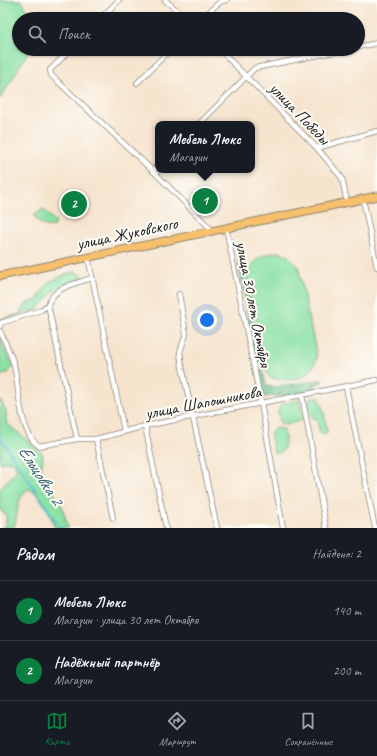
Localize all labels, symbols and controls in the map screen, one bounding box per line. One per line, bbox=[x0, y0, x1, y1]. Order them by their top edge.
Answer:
search box bbox=[12, 12, 365, 56]
icon: search bbox=[26, 23, 48, 45]
text: Поиск bbox=[58, 25, 90, 44]
street label: улица Победы bbox=[264, 77, 336, 150]
popup bbox=[155, 121, 255, 173]
text: Мебель Люкс bbox=[169, 130, 241, 149]
text: Магазин bbox=[169, 149, 207, 165]
pin: 1 bbox=[192, 186, 218, 216]
pin: 2 bbox=[61, 189, 87, 219]
street label: улица Жуковского bbox=[74, 212, 180, 255]
street label: улица 30 лет Октября bbox=[231, 238, 276, 370]
your location bbox=[197, 310, 217, 330]
street label: улица Шапошникова bbox=[143, 381, 264, 424]
water label: Ельцовка 2 bbox=[14, 441, 70, 511]
text: Рядом bbox=[16, 544, 54, 565]
text: Найдено: 2 bbox=[313, 546, 361, 562]
text: Мебель Люкс bbox=[54, 593, 125, 612]
text: 1 bbox=[26, 603, 32, 619]
text: 140 m bbox=[333, 603, 361, 619]
text: Магазин · улица 30 лет Октября bbox=[54, 612, 198, 628]
text: Надёжный партнёр bbox=[54, 653, 159, 672]
text: 2 bbox=[26, 663, 32, 679]
text: 200 m bbox=[333, 663, 361, 679]
text: Магазин bbox=[54, 672, 92, 688]
tab: Карта bbox=[45, 710, 70, 748]
tab: Маршрут bbox=[159, 710, 195, 748]
tab: Сохранённые bbox=[285, 710, 332, 748]

